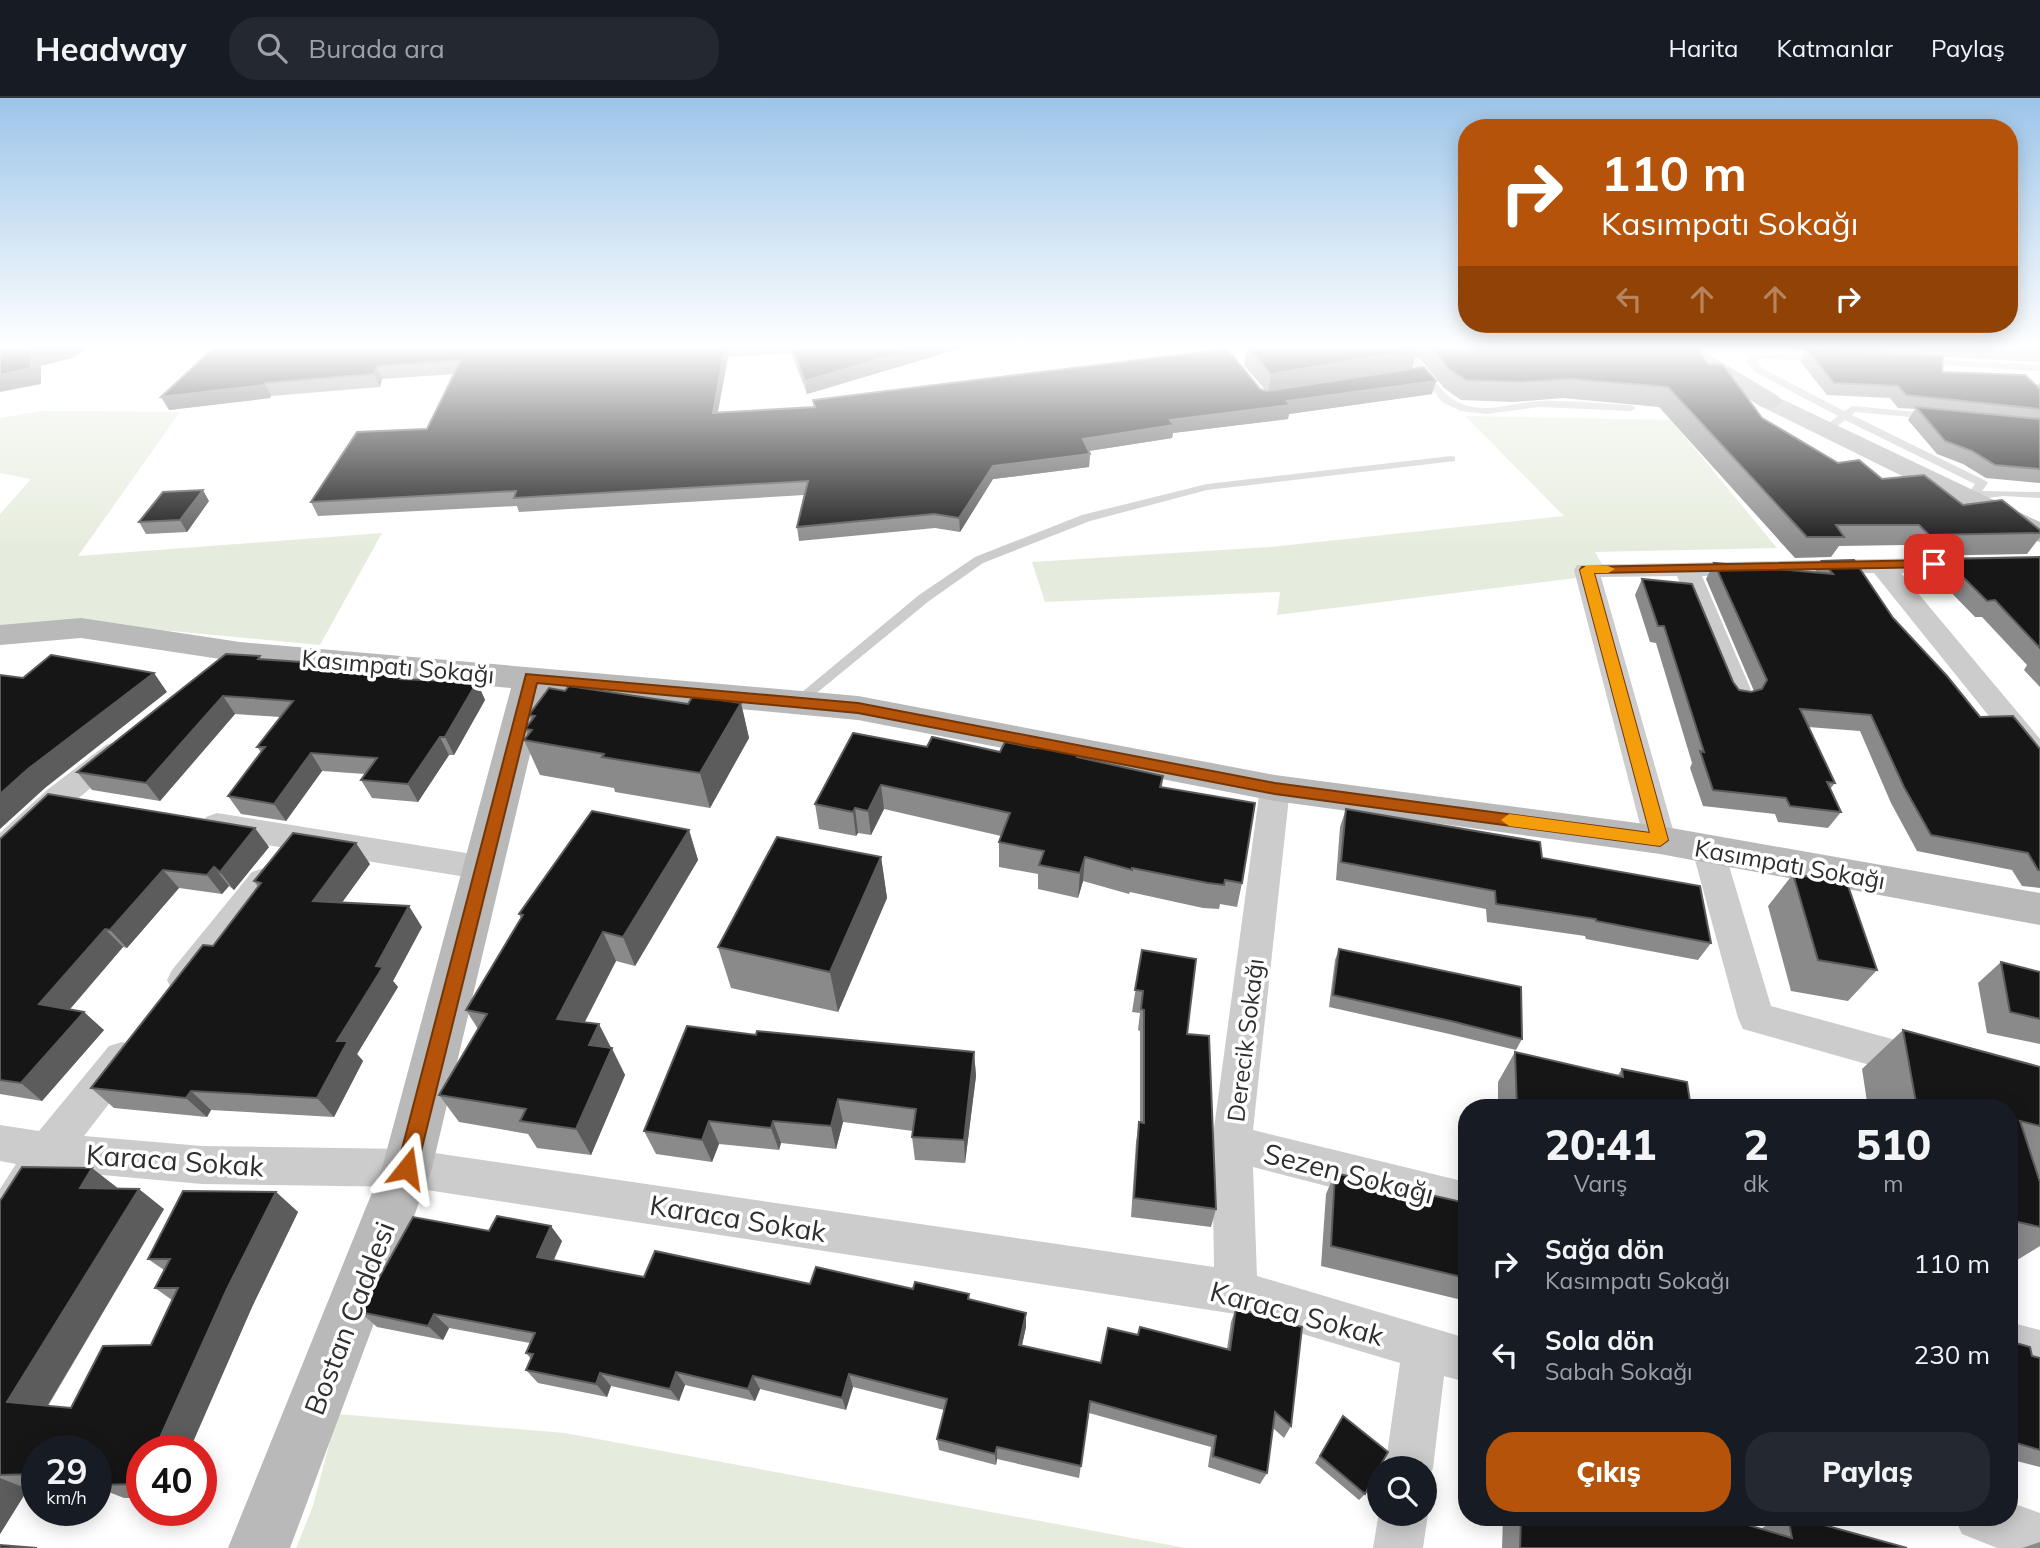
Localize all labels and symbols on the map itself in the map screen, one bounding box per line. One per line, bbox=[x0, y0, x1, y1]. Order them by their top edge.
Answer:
pin bbox=[1904, 534, 1964, 594]
street label: Kasımpatı Sokağı bbox=[301, 643, 495, 689]
street label: Kasımpatı Sokağı bbox=[1692, 832, 1888, 896]
street label: Derecik Sokağı bbox=[1220, 957, 1270, 1123]
position arrow bbox=[370, 1131, 444, 1205]
street label: Sezen Sokağı bbox=[1260, 1135, 1438, 1211]
street label: Karaca Sokak bbox=[85, 1136, 266, 1184]
street label: Karaca Sokak bbox=[647, 1187, 829, 1249]
street label: Bostan Caddesi bbox=[296, 1217, 402, 1419]
street label: Karaca Sokak bbox=[1206, 1273, 1388, 1353]
speed limit sign: 40 bbox=[126, 1435, 217, 1526]

